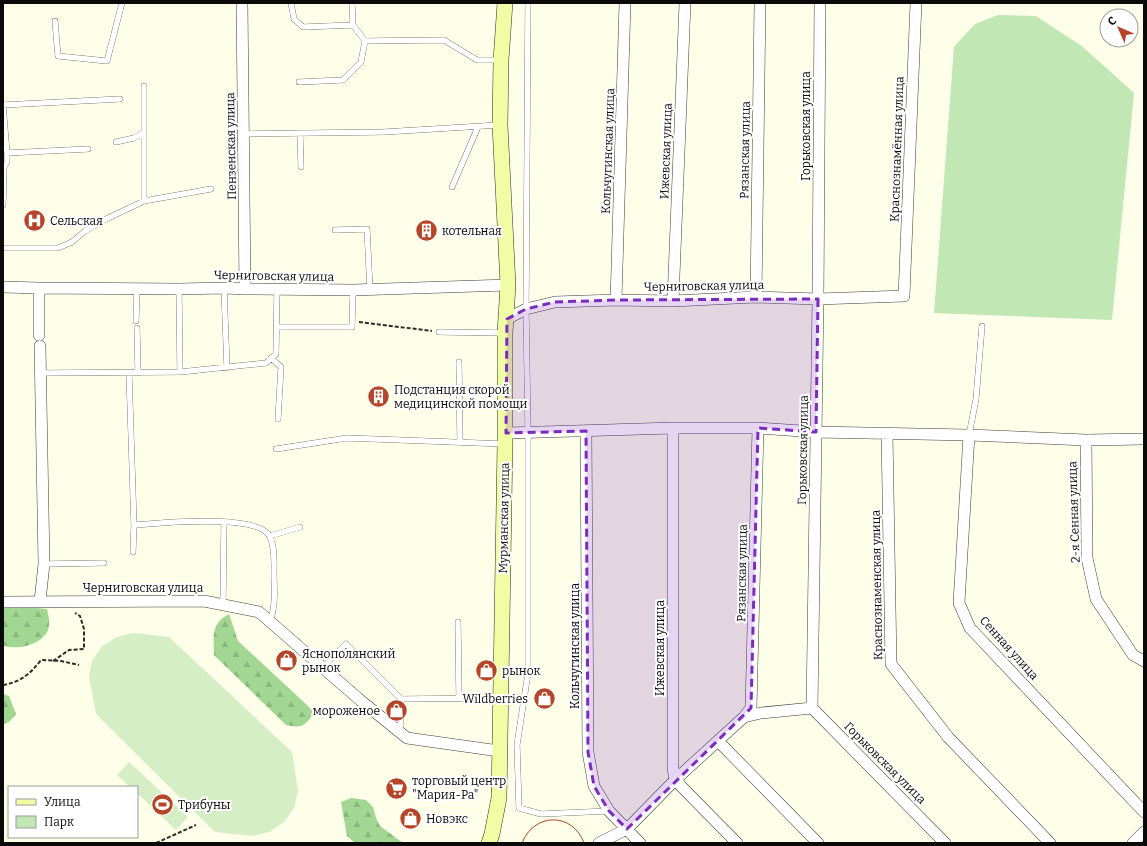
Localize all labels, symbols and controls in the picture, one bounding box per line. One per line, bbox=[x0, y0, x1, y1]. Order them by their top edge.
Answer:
north arrow bbox=[1099, 8, 1139, 48]
text: С bbox=[1105, 14, 1119, 28]
street label: Горьковская улица bbox=[799, 71, 813, 181]
street label: Краснознамённая улица bbox=[887, 76, 907, 222]
street label: Кольчугинская улица bbox=[599, 87, 617, 214]
street label: Пензенская улица bbox=[223, 92, 239, 200]
street label: Рязанская улица bbox=[737, 101, 753, 199]
street label: Ижевская улица bbox=[657, 102, 675, 199]
hospital icon: Сельская bbox=[22, 208, 48, 234]
place label: Сельская bbox=[50, 214, 103, 228]
building icon: котельная bbox=[413, 218, 439, 244]
place label: котельная bbox=[442, 224, 502, 238]
street label: Черниговская улица bbox=[214, 268, 335, 284]
street label: Черниговская улица bbox=[644, 278, 765, 294]
place label: Подстанция скорой медицинской помощи bbox=[394, 383, 528, 411]
building icon: Подстанция скорой медицинской помощи bbox=[366, 384, 392, 410]
street label: Горьковская улица bbox=[795, 395, 811, 505]
street label: 2-я Сенная улица bbox=[1065, 460, 1083, 563]
street label: Мурманская улица bbox=[496, 462, 512, 574]
street label: Краснознаменская улица bbox=[869, 509, 885, 660]
street label: Рязанская улица bbox=[734, 524, 750, 622]
street label: Черниговская улица bbox=[83, 581, 204, 595]
street label: Кольчугинская улица bbox=[568, 583, 582, 709]
street label: Ижевская улица bbox=[653, 599, 667, 696]
street label: Сенная улица bbox=[977, 613, 1042, 683]
place label: Яснополянский рынок bbox=[302, 647, 396, 675]
shop icon: Яснополянский рынок bbox=[273, 648, 299, 674]
shop icon: рынок bbox=[474, 658, 500, 684]
place label: рынок bbox=[502, 664, 541, 678]
shop icon: Wildberries bbox=[531, 686, 557, 712]
place label: Wildberries bbox=[462, 692, 528, 706]
shop icon: мороженое bbox=[383, 698, 409, 724]
place label: мороженое bbox=[313, 704, 380, 718]
street label: Горьковская улица bbox=[841, 719, 929, 807]
place label: торговый центр "Мария-Ра" bbox=[412, 774, 506, 802]
supermarket icon: торговый центр "Мария-Ра" bbox=[383, 775, 409, 801]
legend bbox=[8, 786, 138, 838]
sports icon: Трибуны bbox=[150, 792, 176, 818]
text: Улица bbox=[44, 795, 81, 809]
place label: Трибуны bbox=[178, 798, 231, 812]
shop icon: Новэкс bbox=[397, 806, 423, 832]
place label: Новэкс bbox=[426, 812, 468, 826]
text: Парк bbox=[44, 815, 74, 829]

